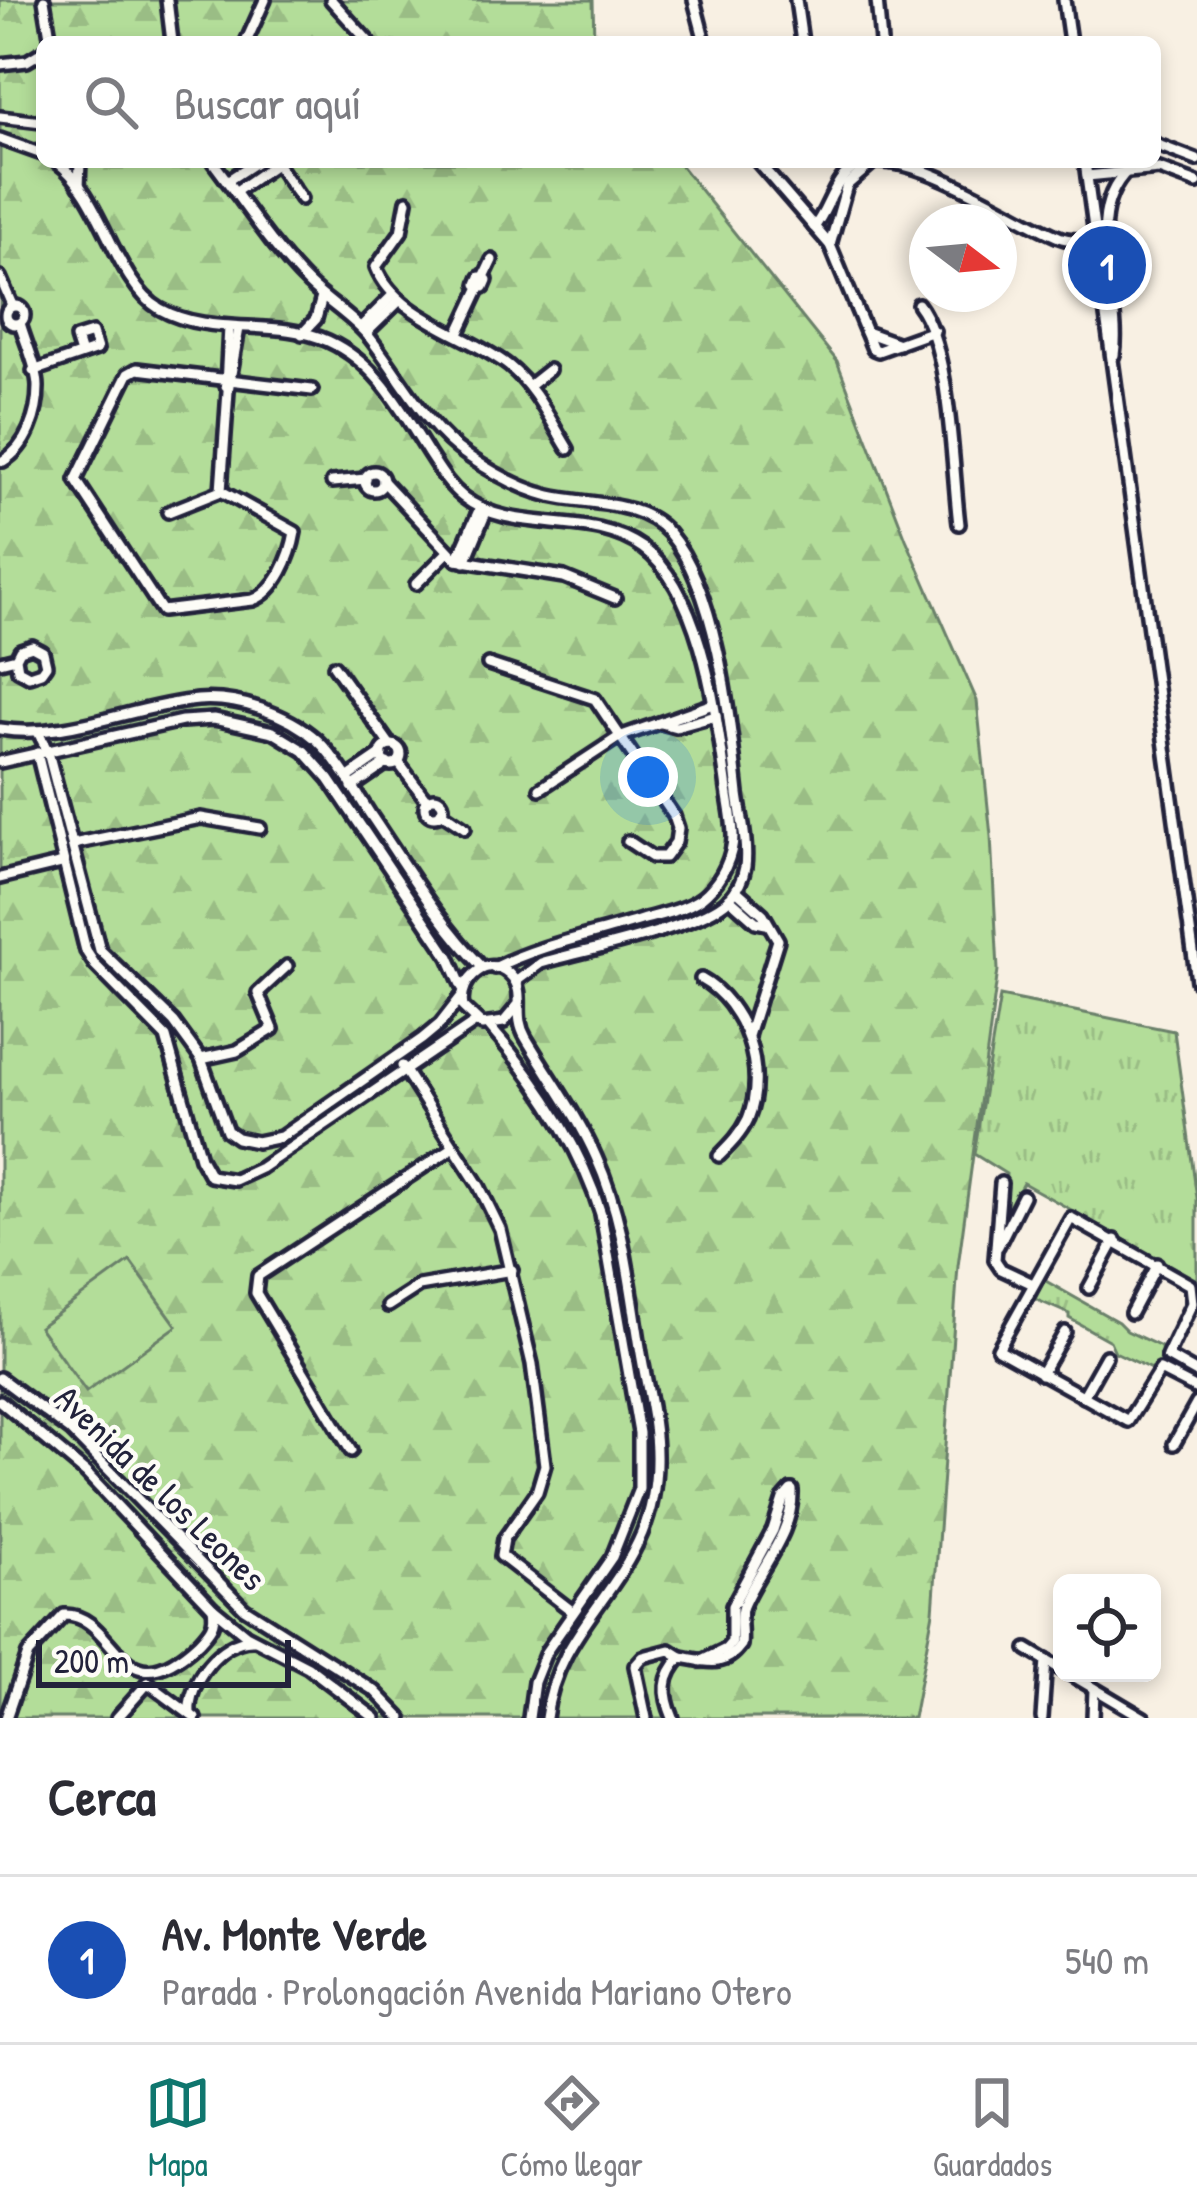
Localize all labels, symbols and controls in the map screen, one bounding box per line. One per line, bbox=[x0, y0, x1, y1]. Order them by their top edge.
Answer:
search box bbox=[36, 36, 1161, 168]
icon: search bbox=[78, 69, 144, 135]
text: Buscar aquí bbox=[174, 72, 361, 133]
north arrow bbox=[909, 204, 1017, 312]
pin: 1 bbox=[1068, 220, 1146, 310]
your location bbox=[618, 747, 678, 807]
street label: Avenida de los Leones bbox=[44, 1373, 278, 1601]
map controls bbox=[1053, 1574, 1161, 1682]
button: locate bbox=[1053, 1574, 1161, 1682]
scale bar bbox=[36, 1634, 291, 1687]
text: 200 m bbox=[54, 1639, 129, 1683]
text: Cerca bbox=[48, 1762, 156, 1831]
text: Av. Monte Verde bbox=[162, 1903, 427, 1964]
text: 1 bbox=[80, 1933, 94, 1986]
text: 540 m bbox=[1065, 1933, 1149, 1986]
text: Parada · Prolongación Avenida Mariano Otero bbox=[162, 1964, 792, 2017]
tab: Mapa bbox=[145, 2070, 211, 2186]
tab: Cómo llegar bbox=[501, 2070, 643, 2186]
tab: Guardados bbox=[933, 2070, 1052, 2186]

